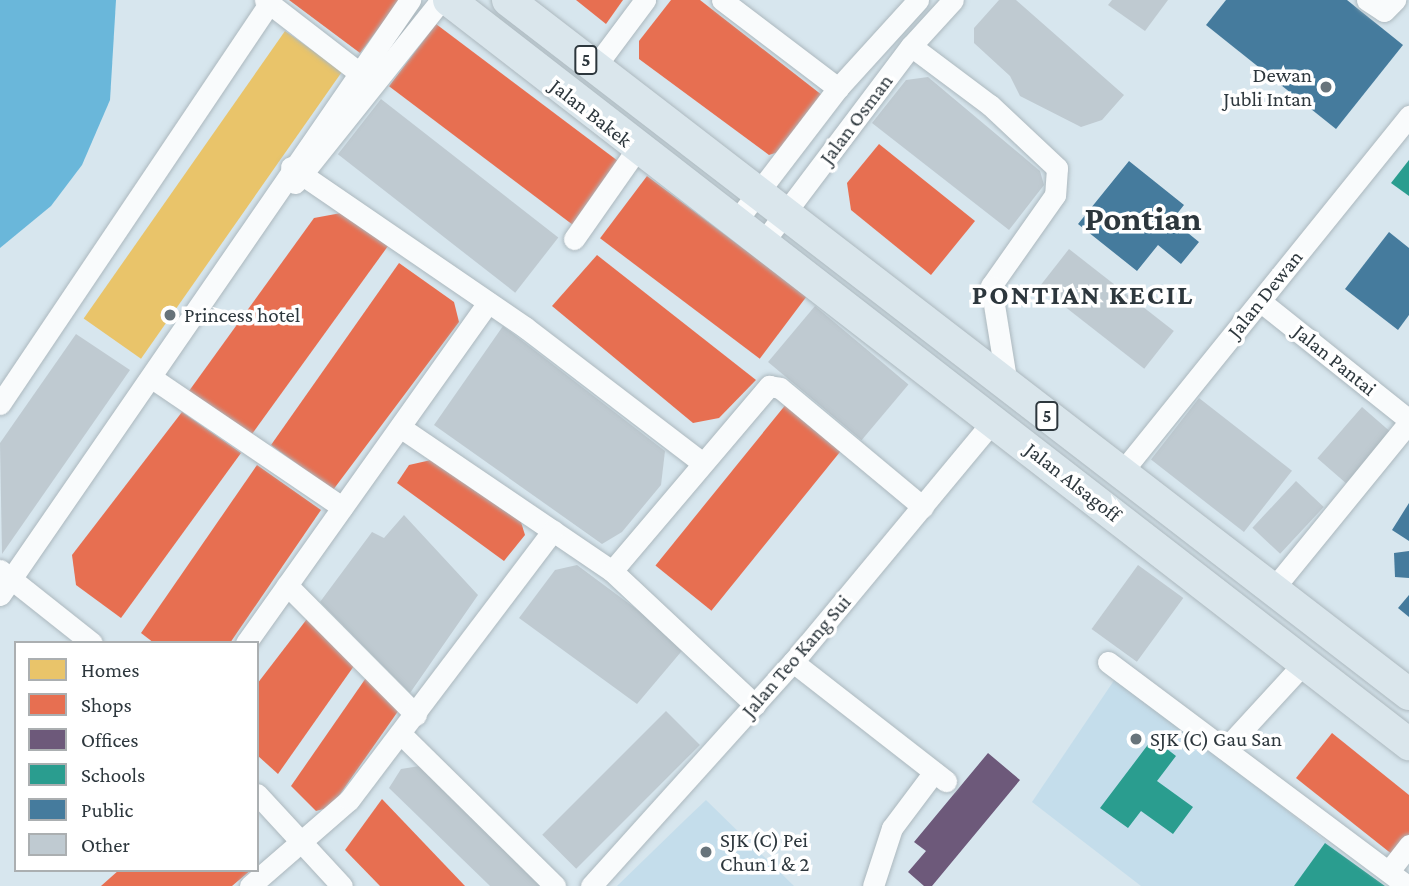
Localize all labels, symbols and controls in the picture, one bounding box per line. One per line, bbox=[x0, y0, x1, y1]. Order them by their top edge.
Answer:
road number: 5 bbox=[574, 44, 598, 76]
place label: Dewan Jubli Intan bbox=[1223, 62, 1312, 112]
street label: Jalan Osman bbox=[814, 69, 898, 169]
street label: Jalan Bakek bbox=[545, 73, 637, 153]
marker: Dewan Jubli Intan bbox=[1318, 79, 1334, 95]
district label: Pontian bbox=[1085, 198, 1201, 240]
street label: Jalan Dewan bbox=[1222, 245, 1308, 343]
district label: PONTIAN KECIL bbox=[973, 278, 1193, 312]
place label: Princess hotel bbox=[184, 302, 300, 328]
marker: Princess hotel bbox=[162, 307, 178, 323]
street label: Jalan Pantai bbox=[1288, 319, 1382, 401]
road number: 5 bbox=[1035, 400, 1059, 432]
street label: Jalan Alsagoff bbox=[1020, 437, 1126, 527]
street label: Jalan Teo Kang Sui bbox=[736, 590, 856, 722]
legend bbox=[14, 641, 259, 872]
text: Homes bbox=[81, 658, 140, 682]
text: Shops bbox=[81, 693, 132, 717]
place label: SJK (C) Gau San bbox=[1150, 726, 1282, 752]
text: Offices bbox=[81, 728, 139, 752]
marker: SJK (C) Gau San bbox=[1128, 731, 1144, 747]
text: Schools bbox=[81, 763, 145, 787]
text: Public bbox=[81, 798, 133, 822]
place label: SJK (C) Pei Chun 1 & 2 bbox=[720, 827, 809, 877]
text: Other bbox=[81, 833, 130, 857]
marker: SJK (C) Pei Chun 1 & 2 bbox=[698, 844, 714, 860]

